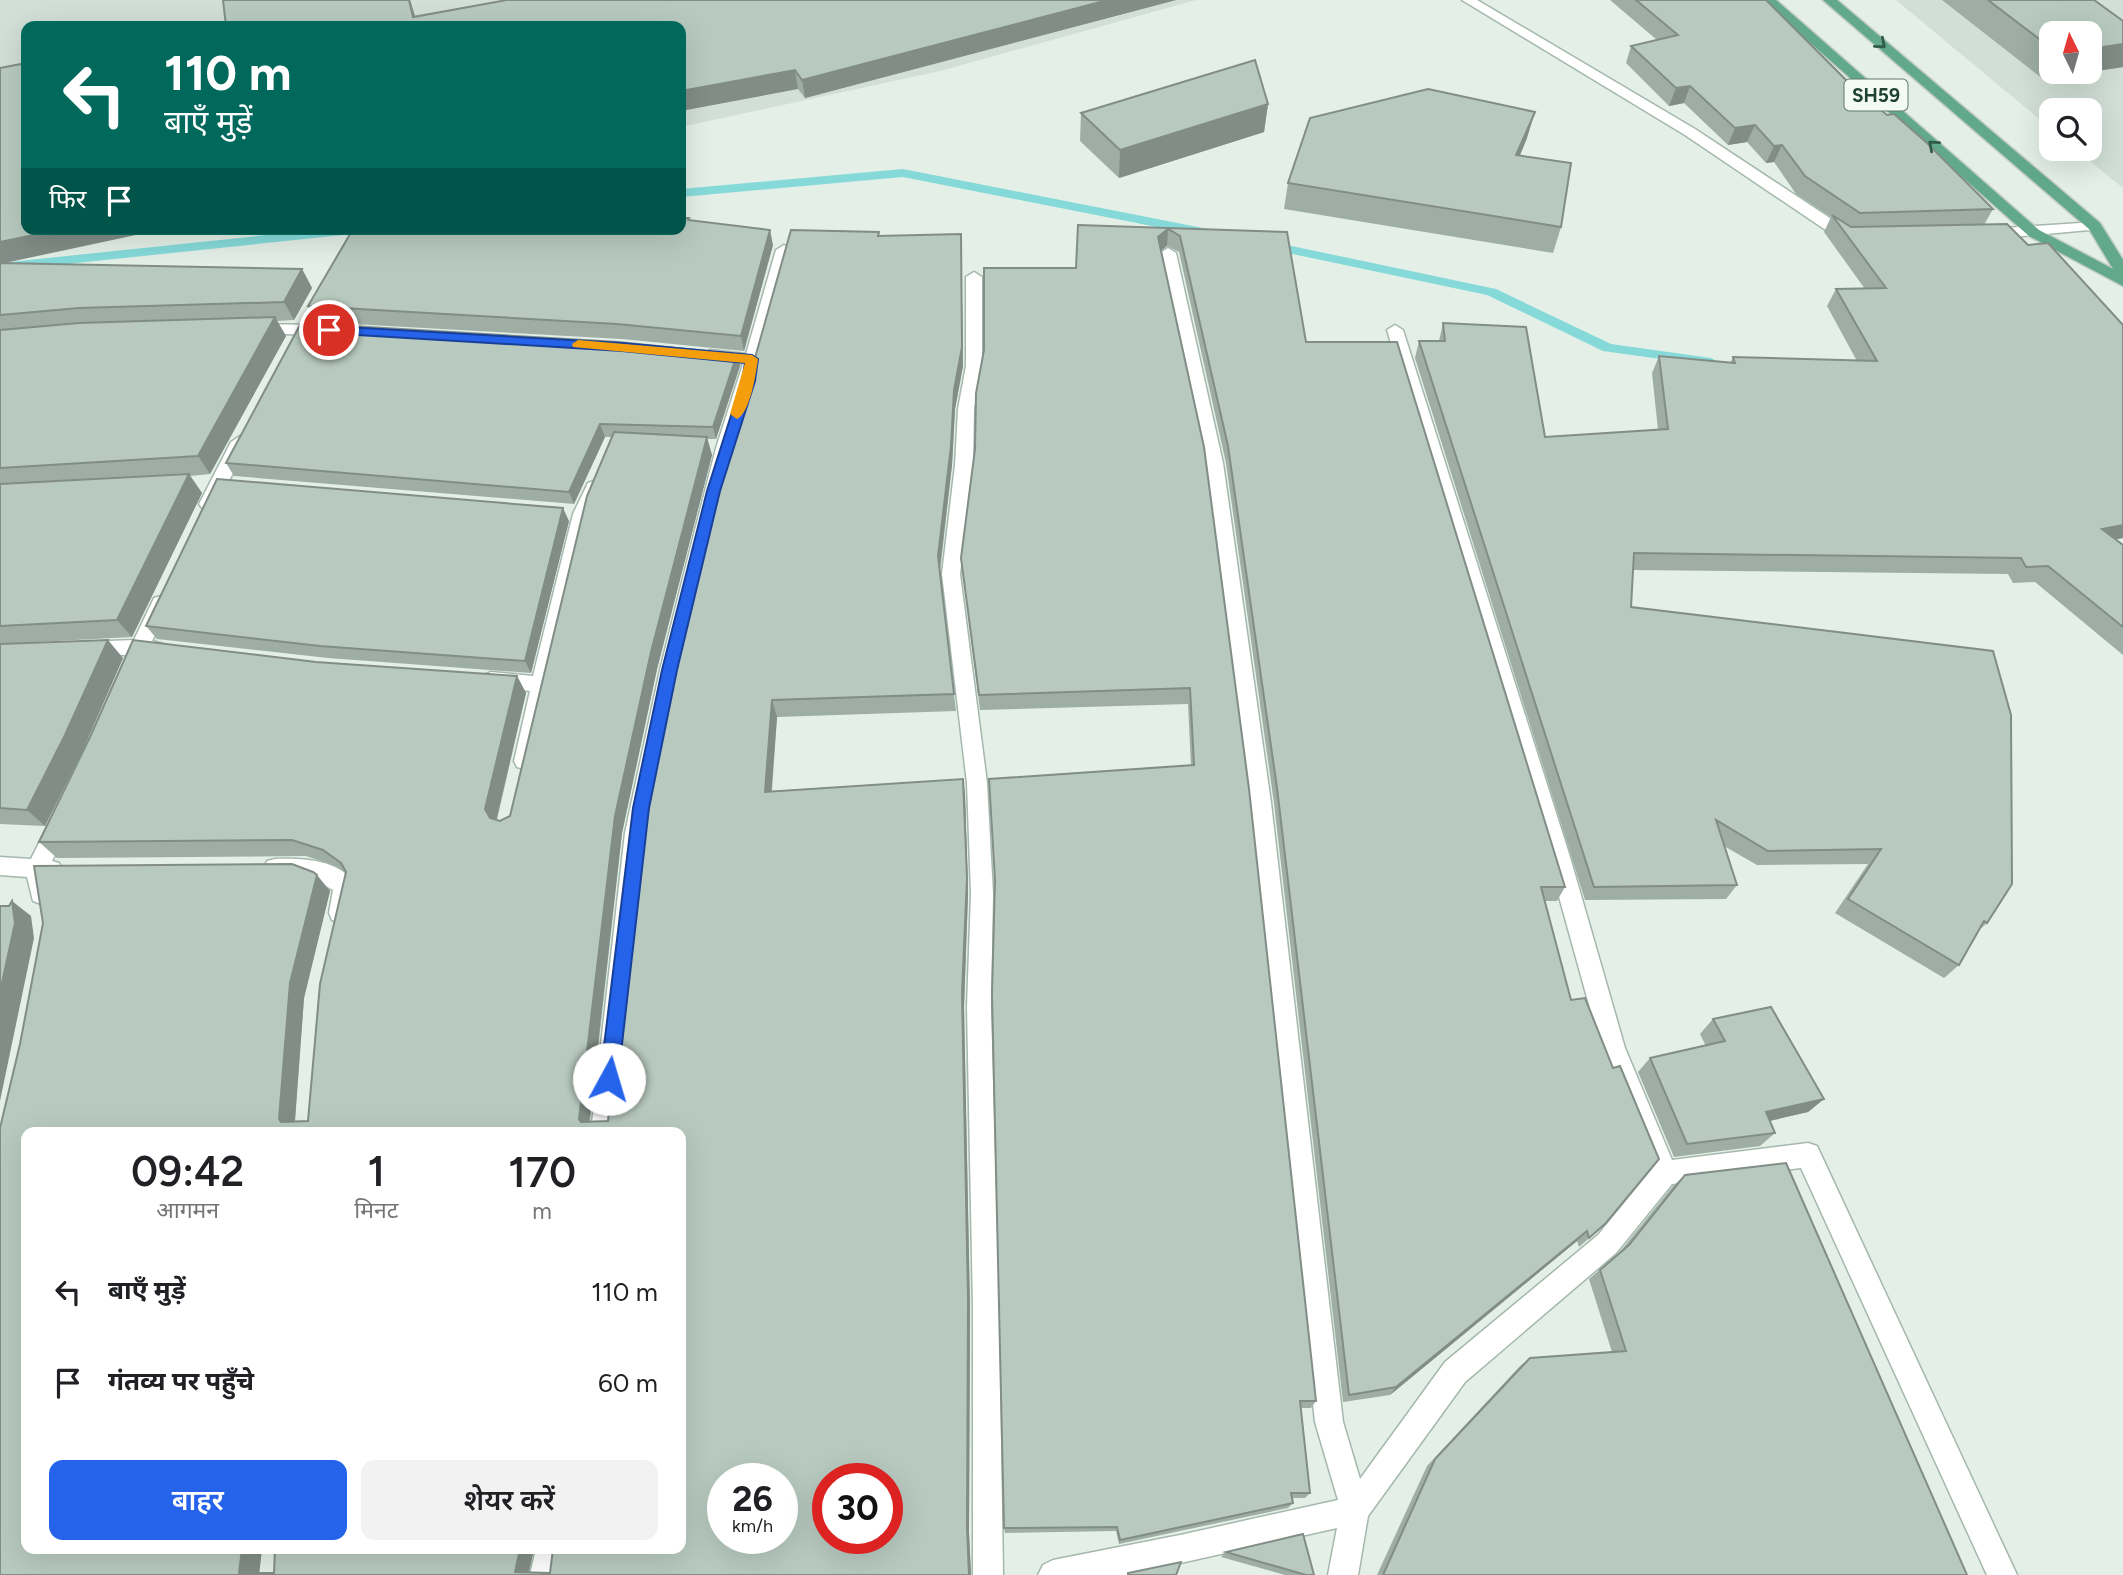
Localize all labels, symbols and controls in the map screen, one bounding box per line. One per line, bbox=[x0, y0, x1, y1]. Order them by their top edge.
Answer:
north arrow bbox=[2039, 21, 2102, 84]
map controls bbox=[2039, 21, 2102, 161]
one-way arrow bbox=[1873, 36, 1886, 48]
text: 110 m bbox=[164, 43, 292, 102]
icon: left bbox=[49, 49, 140, 140]
road number: SH59 bbox=[1844, 80, 1908, 110]
button: search bbox=[2039, 98, 2102, 161]
text: बाएँ मुड़ें bbox=[164, 103, 252, 141]
one-way arrow bbox=[1928, 141, 1941, 154]
icon: arrive bbox=[100, 182, 138, 220]
text: फिर bbox=[49, 183, 86, 215]
pin bbox=[299, 300, 359, 360]
icon: arrive bbox=[310, 311, 348, 349]
position arrow bbox=[572, 1042, 646, 1116]
text: 09:42 bbox=[131, 1146, 244, 1197]
text: 1 bbox=[368, 1146, 385, 1197]
text: 170 bbox=[508, 1147, 576, 1198]
text: आगमन bbox=[156, 1196, 219, 1224]
text: मिनट bbox=[354, 1196, 398, 1224]
text: m bbox=[532, 1197, 552, 1225]
icon: left bbox=[49, 1273, 87, 1311]
text: बाएँ मुड़ें bbox=[108, 1274, 185, 1306]
text: 110 m bbox=[591, 1276, 658, 1308]
icon: arrive bbox=[49, 1364, 87, 1402]
text: गंतव्य पर पहुँचे bbox=[108, 1365, 254, 1397]
text: 60 m bbox=[598, 1367, 658, 1399]
button: बाहर bbox=[49, 1460, 347, 1540]
button: शेयर करें bbox=[361, 1460, 658, 1540]
speed limit sign: 30 bbox=[812, 1463, 903, 1554]
text: 26 bbox=[732, 1478, 773, 1520]
text: km/h bbox=[732, 1515, 773, 1537]

